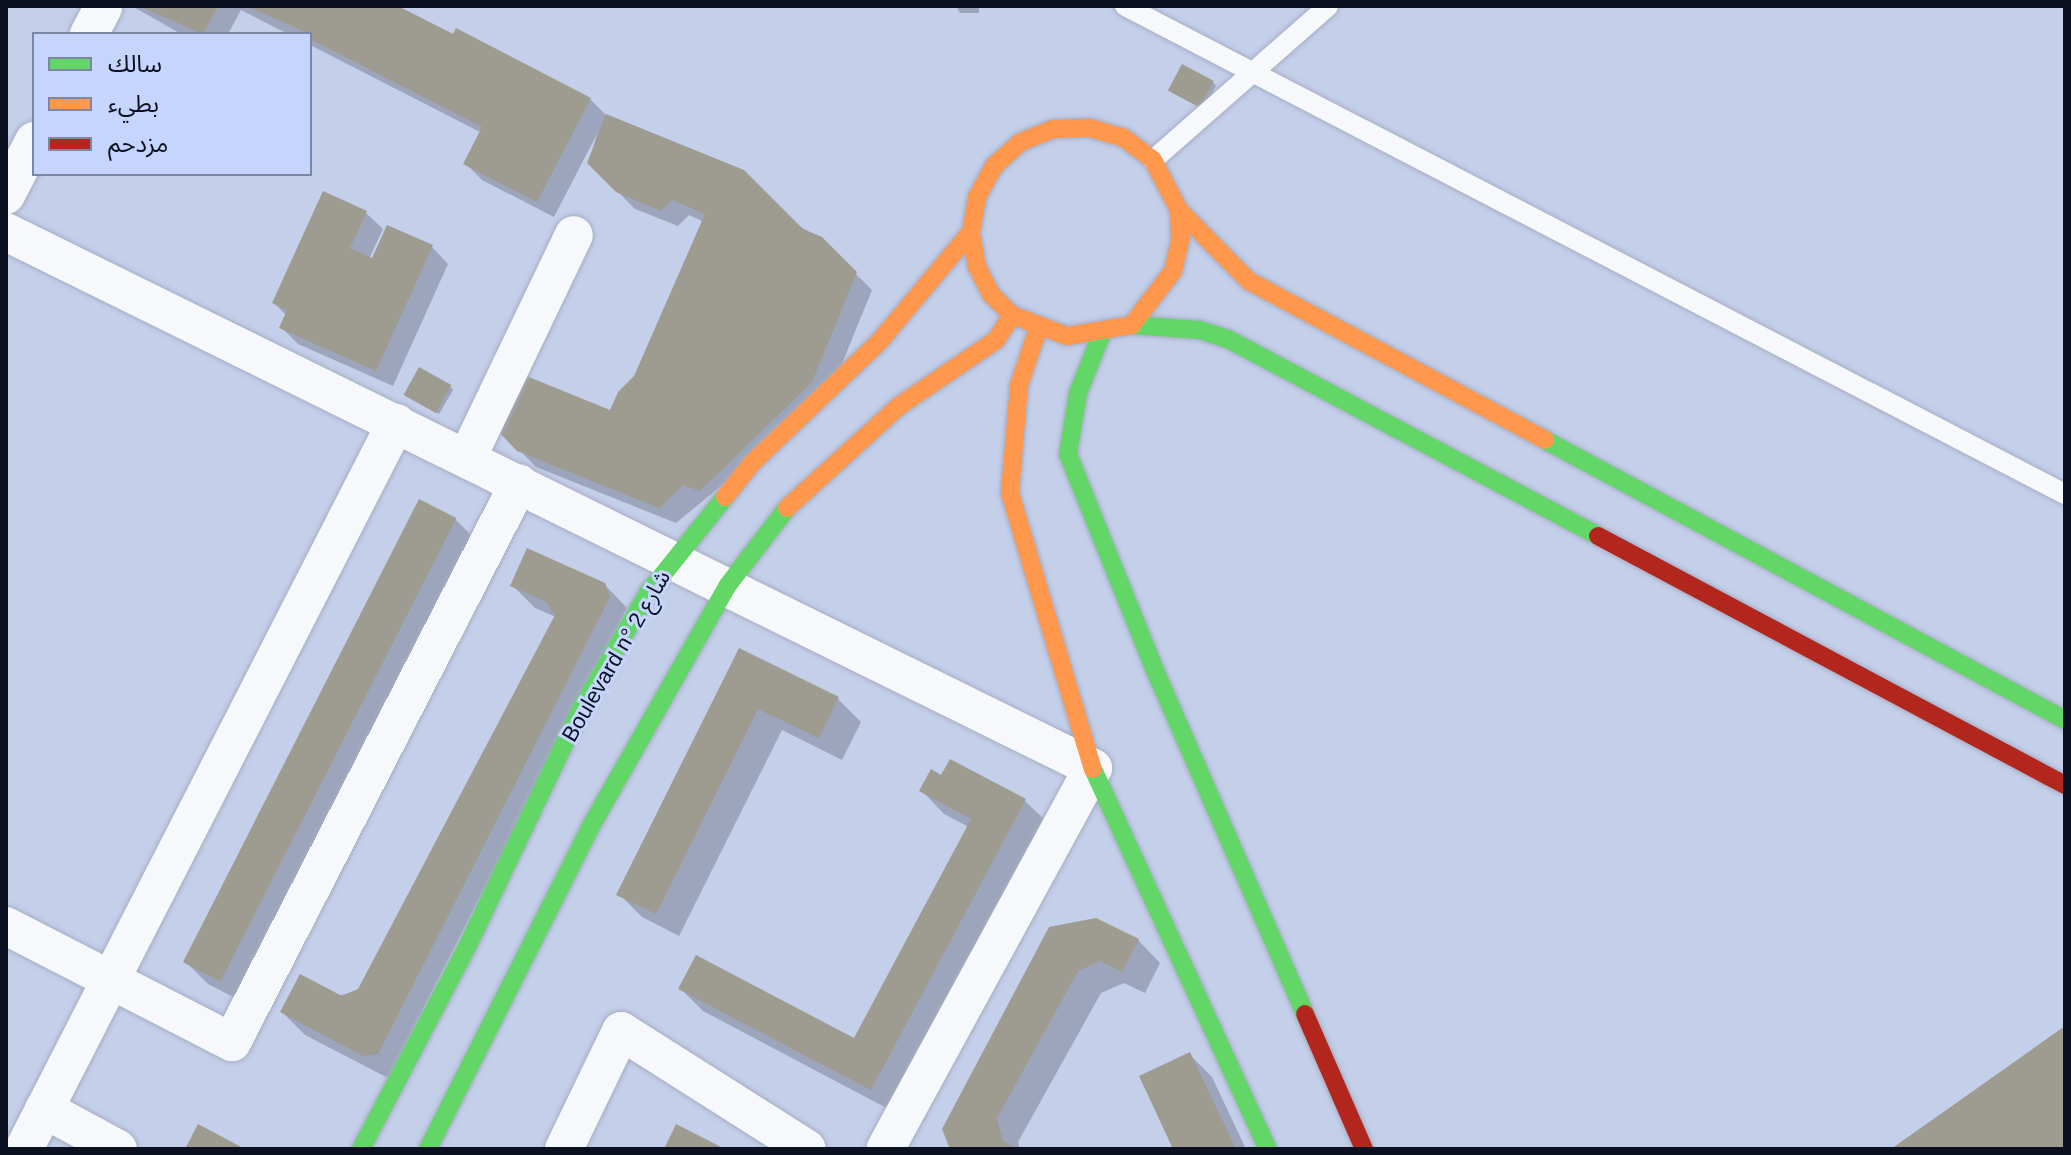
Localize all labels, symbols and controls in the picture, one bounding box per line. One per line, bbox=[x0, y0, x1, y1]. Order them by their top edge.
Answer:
legend bbox=[32, 32, 312, 176]
text: سالك bbox=[108, 50, 162, 77]
text: بطيء bbox=[108, 90, 159, 117]
text: مزدحم bbox=[108, 130, 168, 157]
street label: Boulevard n° شارع 2 bbox=[556, 566, 676, 746]

